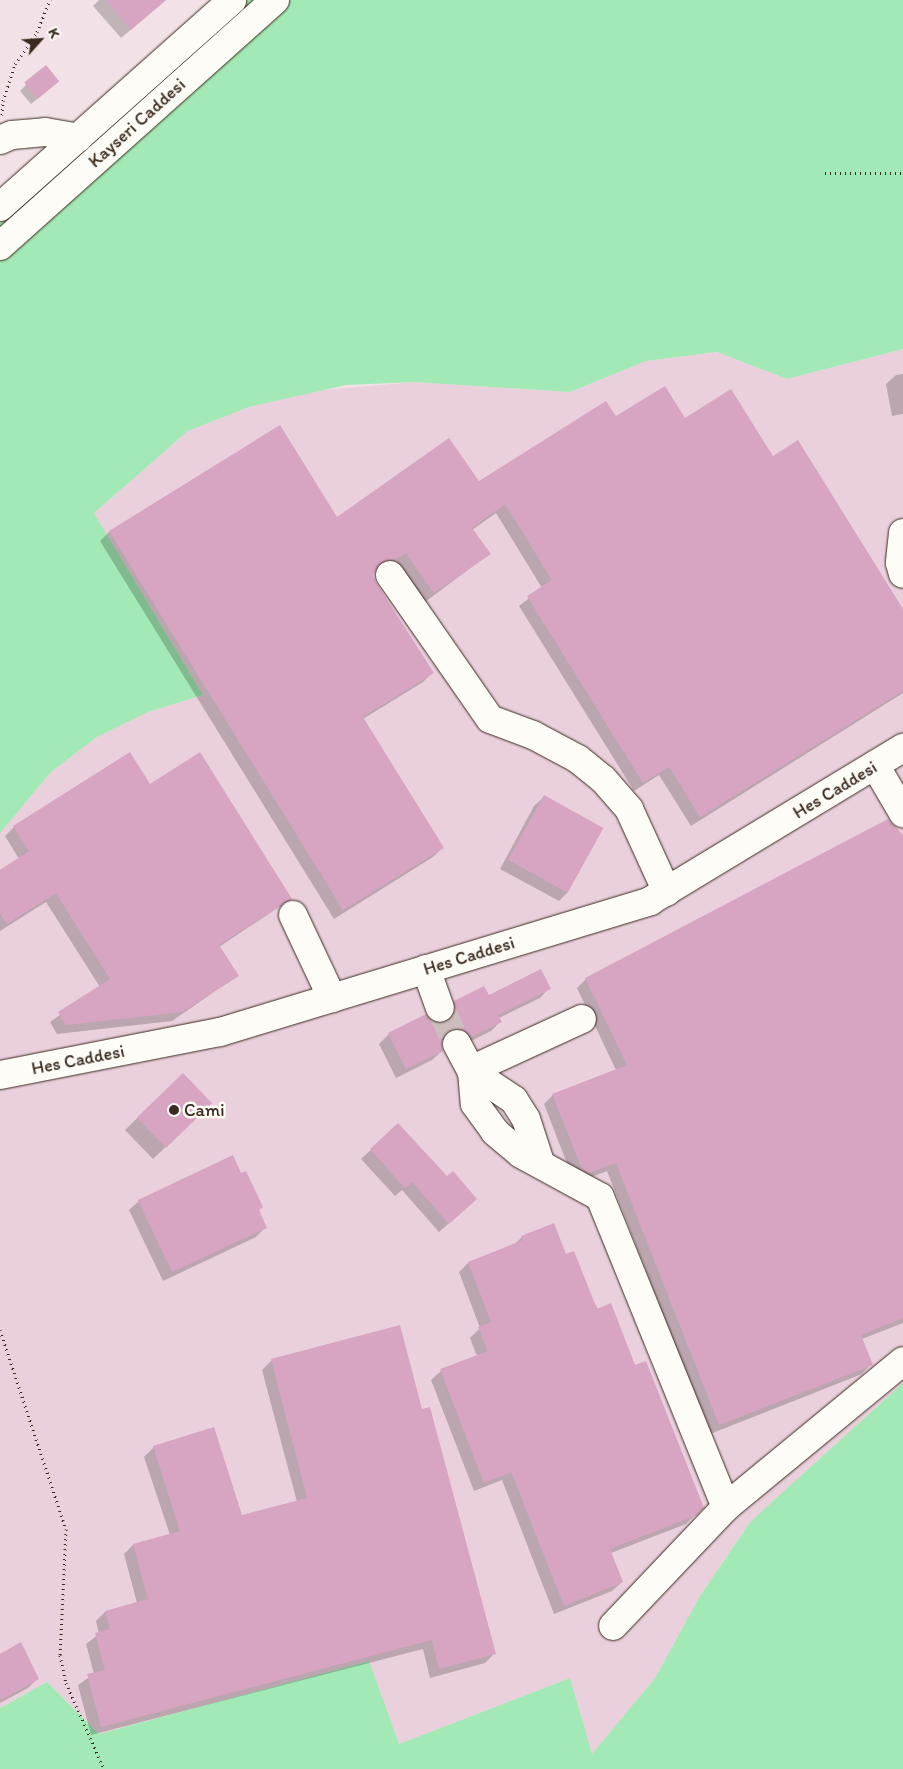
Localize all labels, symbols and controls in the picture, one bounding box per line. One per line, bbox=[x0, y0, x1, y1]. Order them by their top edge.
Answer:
north arrow bbox=[15, 15, 65, 65]
text: K bbox=[44, 25, 64, 41]
street label: Kayseri Caddesi bbox=[84, 74, 190, 172]
street label: Hes Caddesi bbox=[789, 756, 881, 824]
street label: Hes Caddesi bbox=[420, 932, 518, 980]
street label: Hes Caddesi bbox=[29, 1040, 127, 1080]
place label: Cami bbox=[184, 1099, 225, 1121]
marker: Cami bbox=[168, 1104, 180, 1116]

